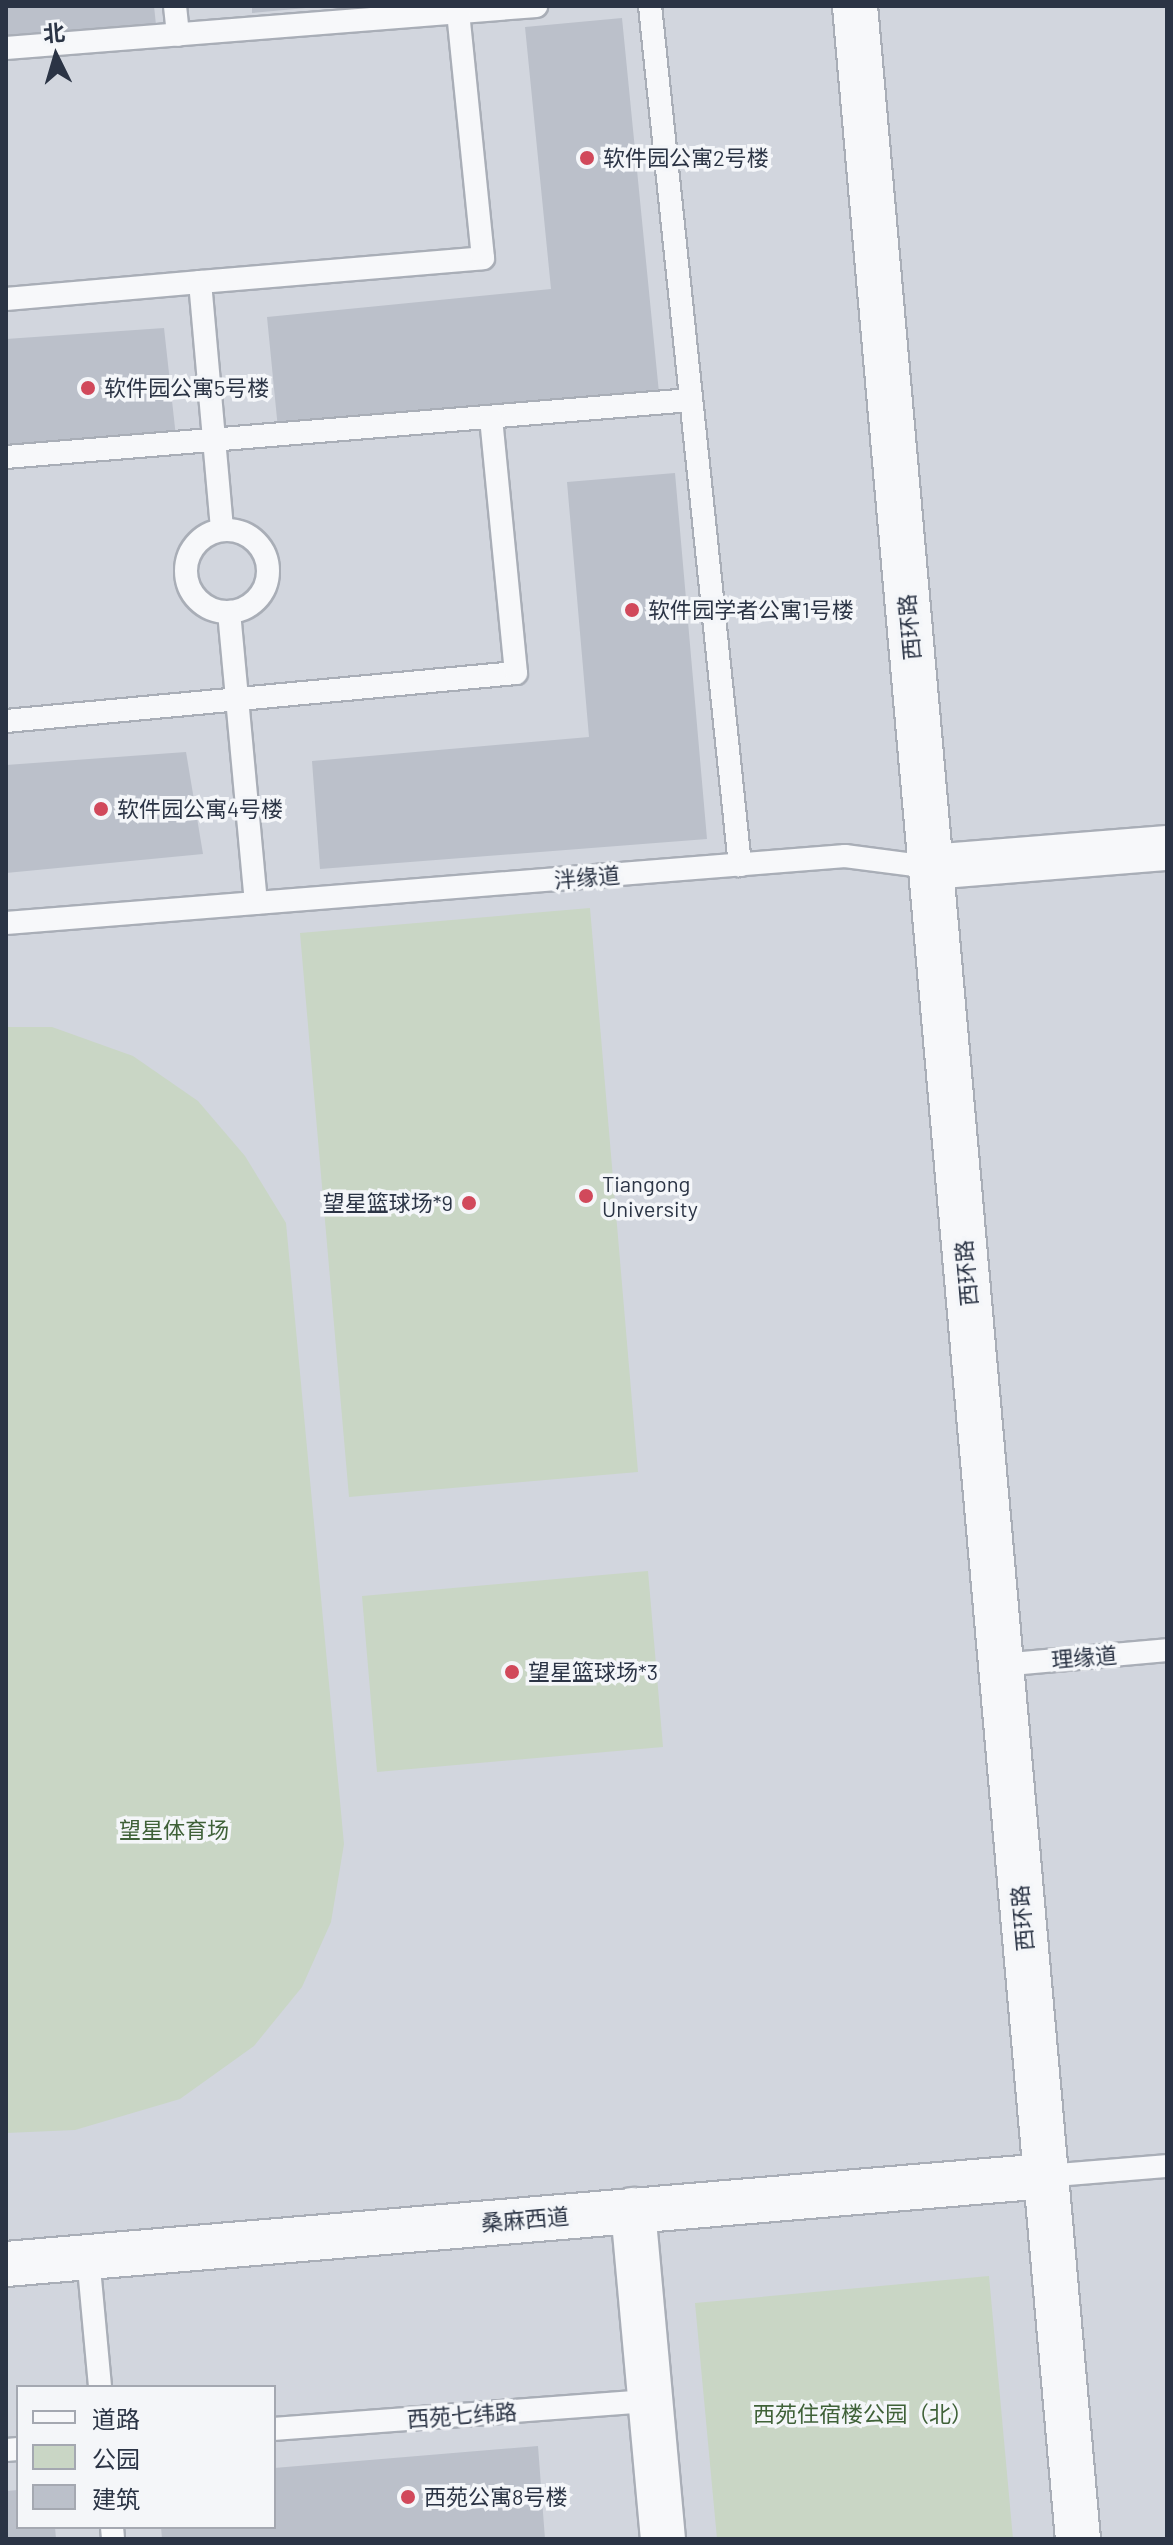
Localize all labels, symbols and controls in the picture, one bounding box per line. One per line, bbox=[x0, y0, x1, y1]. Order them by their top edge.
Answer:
north arrow bbox=[16, 16, 96, 96]
text: 北 bbox=[42, 18, 66, 46]
place label: 软件园公寓2号楼 bbox=[603, 145, 769, 171]
marker: 软件园公寓2号楼 bbox=[578, 149, 596, 167]
place label: 软件园公寓5号楼 bbox=[104, 375, 269, 401]
marker: 软件园公寓5号楼 bbox=[79, 379, 97, 397]
street label: 西环路 bbox=[893, 593, 925, 661]
place label: 软件园学者公寓1号楼 bbox=[648, 597, 854, 623]
marker: 软件园学者公寓1号楼 bbox=[623, 601, 641, 619]
place label: 软件园公寓4号楼 bbox=[117, 796, 283, 822]
marker: 软件园公寓4号楼 bbox=[92, 800, 110, 818]
street label: 泮缘道 bbox=[553, 861, 621, 893]
place label: Tiangong University bbox=[602, 1170, 698, 1222]
marker: Tiangong University bbox=[577, 1187, 595, 1205]
place label: 望星篮球场*9 bbox=[323, 1190, 453, 1216]
marker: 望星篮球场*9 bbox=[460, 1194, 478, 1212]
street label: 西环路 bbox=[950, 1239, 982, 1307]
street label: 理缘道 bbox=[1050, 1641, 1118, 1673]
place label: 望星篮球场*3 bbox=[528, 1659, 658, 1685]
marker: 望星篮球场*3 bbox=[503, 1663, 521, 1681]
park label: 望星体育场 bbox=[119, 1817, 229, 1843]
street label: 西环路 bbox=[1006, 1884, 1038, 1952]
street label: 桑麻西道 bbox=[480, 2202, 570, 2236]
legend bbox=[16, 2385, 276, 2529]
street label: 西苑七纬路 bbox=[406, 2398, 518, 2432]
park label: 西苑住宿楼公园（北） bbox=[753, 2401, 973, 2427]
text: 道路 bbox=[92, 2404, 140, 2433]
text: 公园 bbox=[92, 2444, 140, 2473]
text: 建筑 bbox=[92, 2484, 140, 2513]
place label: 西苑公寓8号楼 bbox=[424, 2484, 567, 2510]
marker: 西苑公寓8号楼 bbox=[399, 2488, 417, 2506]

